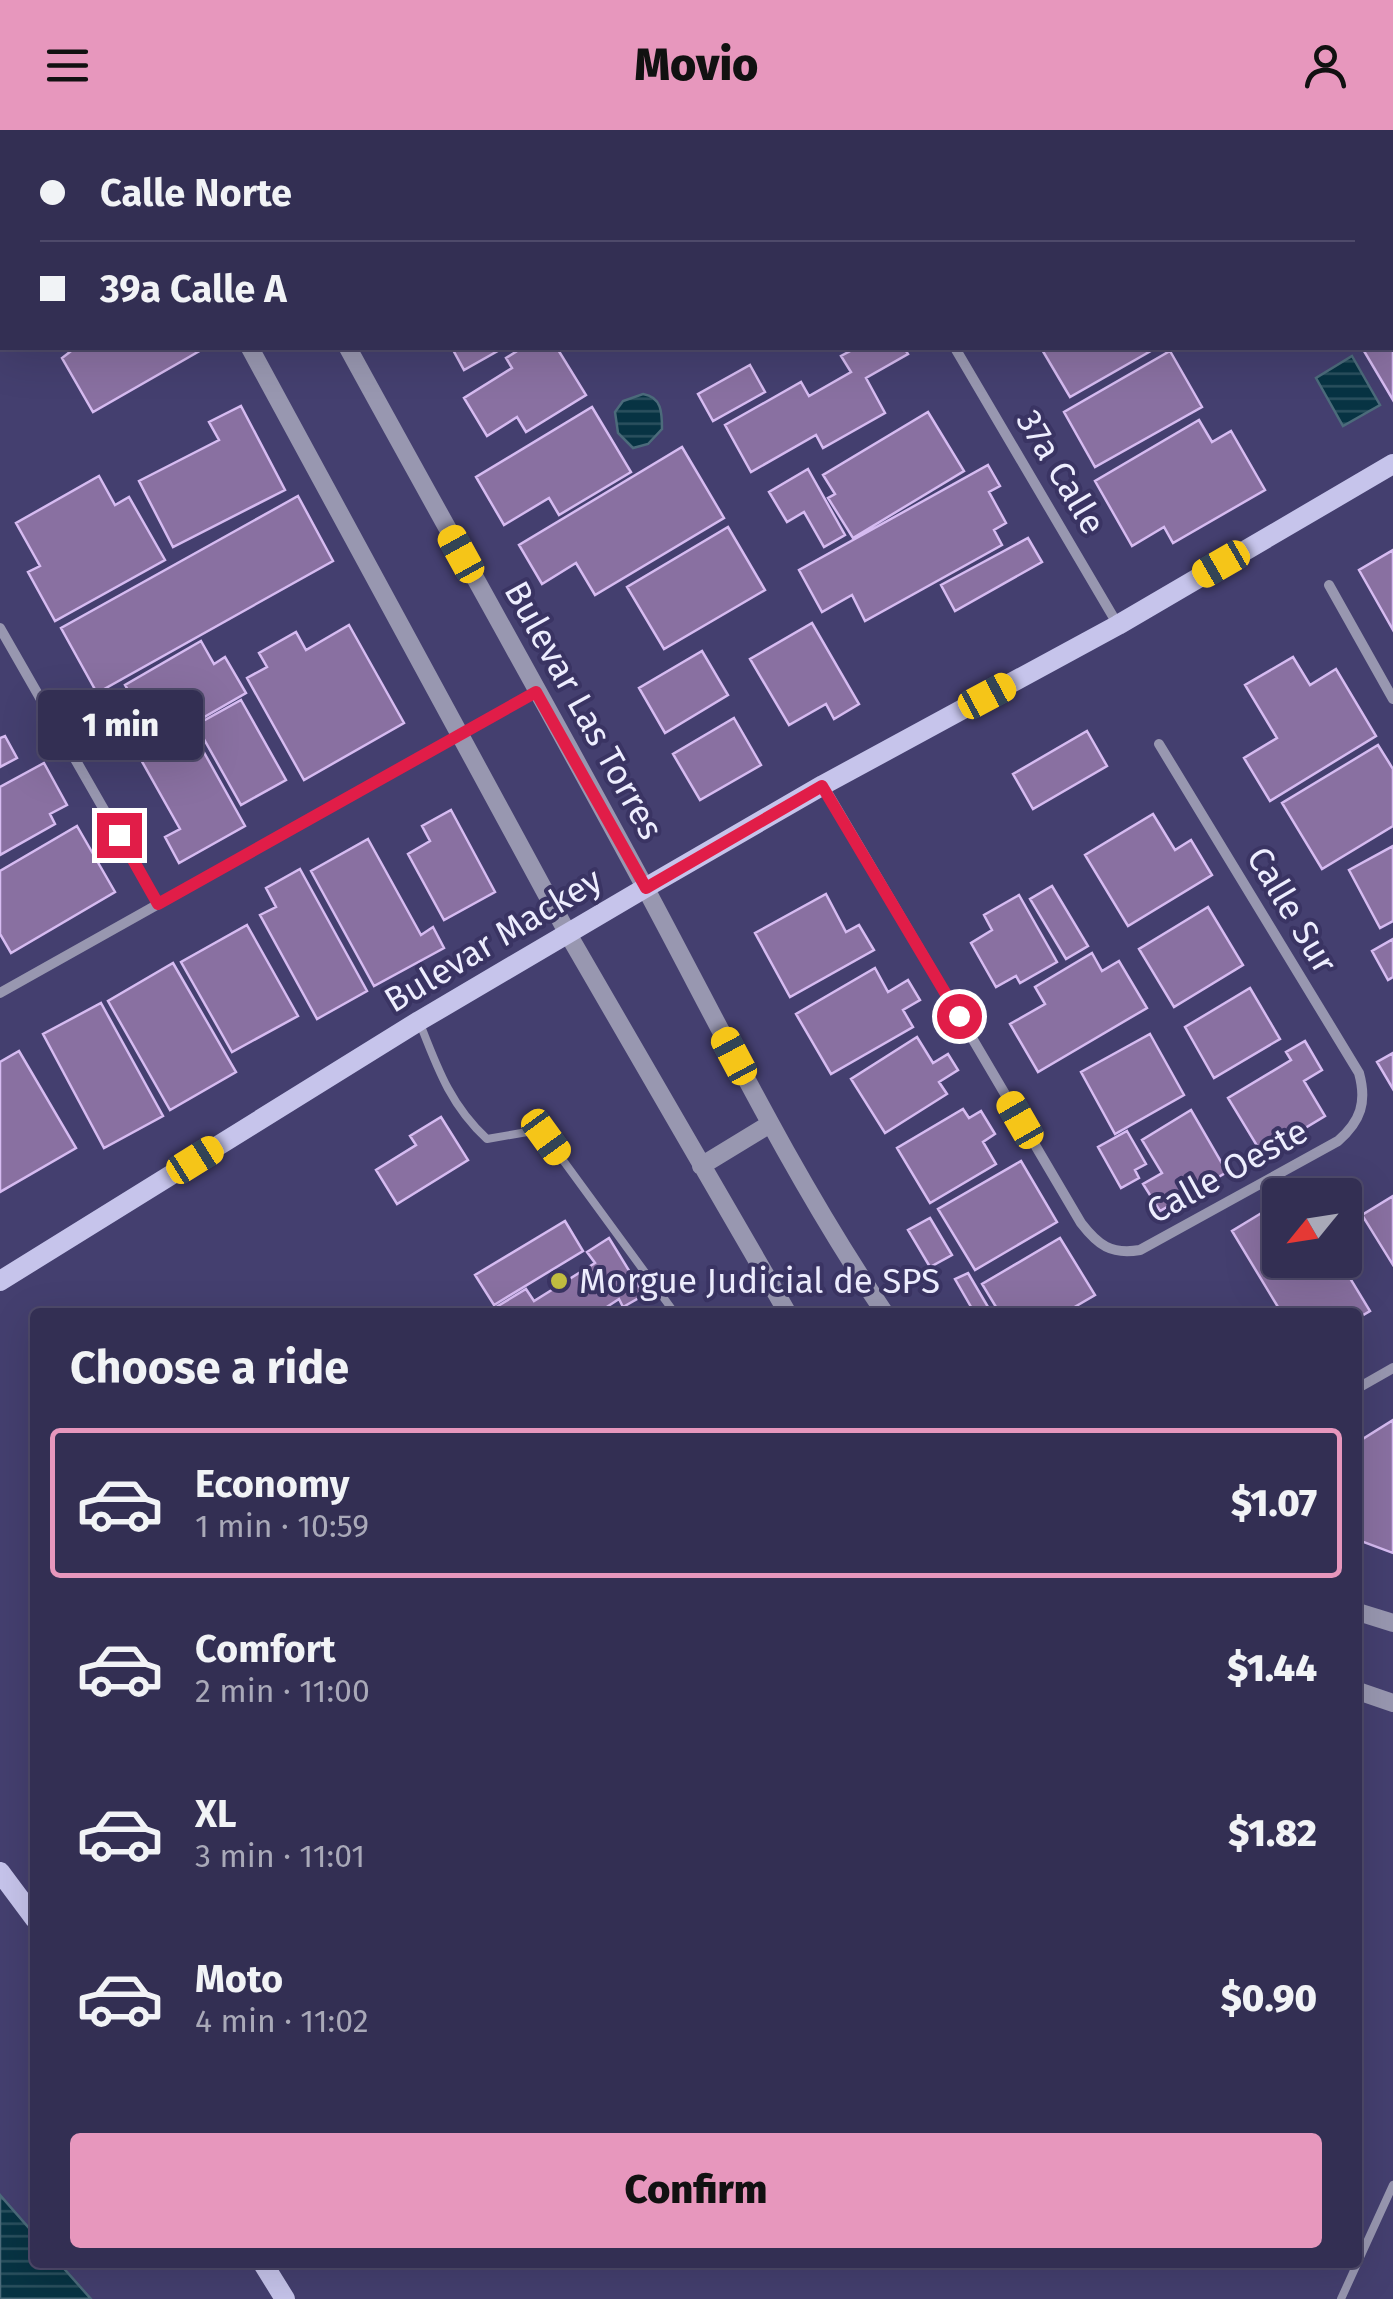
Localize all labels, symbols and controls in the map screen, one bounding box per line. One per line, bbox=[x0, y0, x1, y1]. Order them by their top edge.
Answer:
icon: menu bbox=[40, 38, 95, 93]
text: Movio bbox=[635, 38, 758, 92]
icon: person bbox=[1298, 38, 1353, 93]
text: Calle Norte bbox=[100, 170, 292, 216]
text: 39a Calle A bbox=[100, 266, 287, 312]
street label: 37a Calle bbox=[1008, 402, 1114, 542]
car bbox=[433, 520, 489, 588]
car bbox=[1188, 536, 1254, 592]
street label: Bulevar Las Torres bbox=[496, 574, 672, 846]
car bbox=[953, 669, 1021, 723]
callout: 1 min bbox=[36, 690, 202, 760]
text: 1 min bbox=[82, 706, 159, 744]
route end bbox=[97, 813, 142, 858]
street label: Calle Sur bbox=[1238, 839, 1346, 981]
street label: Bulevar Mackey bbox=[377, 859, 609, 1021]
route start bbox=[937, 994, 982, 1039]
car bbox=[707, 1022, 761, 1090]
car bbox=[992, 1087, 1048, 1153]
car bbox=[516, 1104, 576, 1170]
street label: Calle Oeste bbox=[1139, 1110, 1315, 1232]
car bbox=[162, 1131, 228, 1189]
north arrow bbox=[1262, 1178, 1362, 1278]
map controls bbox=[1262, 1178, 1362, 1278]
place label: Morgue Judicial de SPS bbox=[579, 1260, 940, 1302]
marker: Morgue Judicial de SPS bbox=[548, 1270, 570, 1292]
text: Choose a ride bbox=[70, 1341, 349, 1395]
icon: car bbox=[75, 1458, 165, 1548]
text: Economy bbox=[195, 1461, 350, 1507]
text: $1.07 bbox=[1231, 1480, 1317, 1526]
text: 1 min · 10:59 bbox=[195, 1507, 369, 1545]
icon: car bbox=[75, 1623, 165, 1713]
text: Comfort bbox=[195, 1626, 336, 1672]
text: $1.44 bbox=[1227, 1645, 1317, 1691]
text: 2 min · 11:00 bbox=[195, 1672, 370, 1710]
icon: car bbox=[75, 1788, 165, 1878]
text: XL bbox=[195, 1791, 237, 1837]
text: $1.82 bbox=[1228, 1810, 1317, 1856]
text: 3 min · 11:01 bbox=[195, 1837, 365, 1875]
icon: car bbox=[75, 1953, 165, 2043]
text: Moto bbox=[195, 1956, 283, 2002]
text: $0.90 bbox=[1221, 1975, 1317, 2021]
text: 4 min · 11:02 bbox=[195, 2002, 369, 2040]
button: Confirm bbox=[70, 2133, 1322, 2248]

